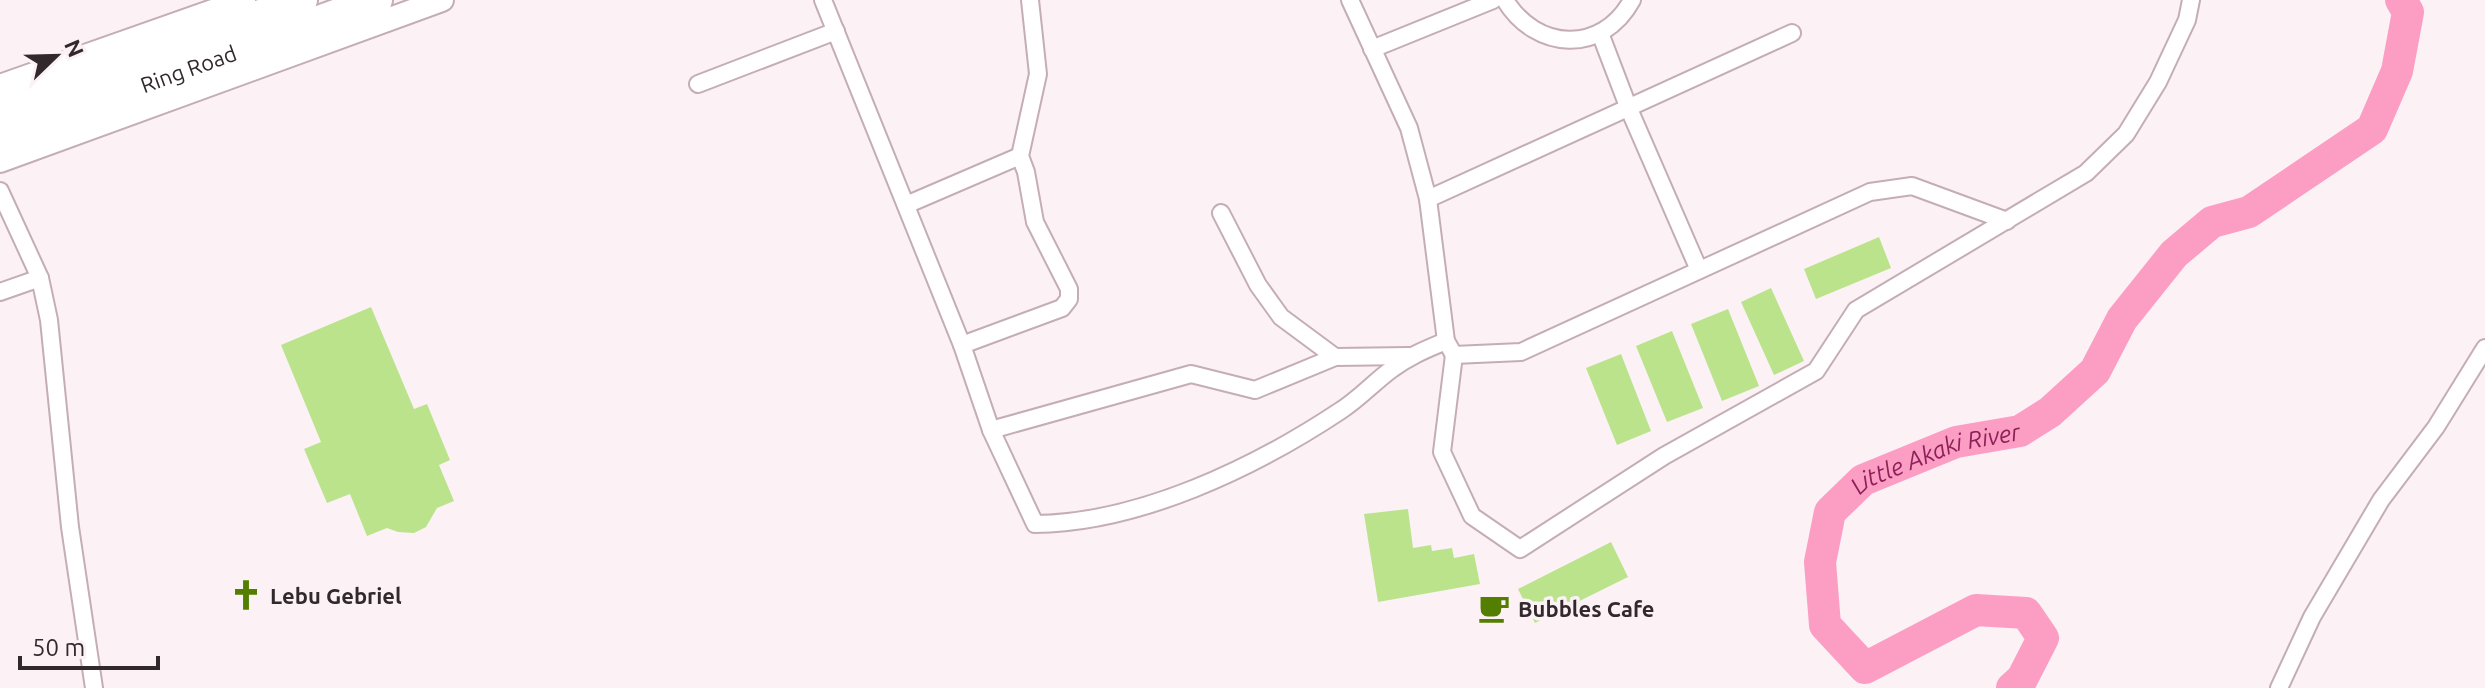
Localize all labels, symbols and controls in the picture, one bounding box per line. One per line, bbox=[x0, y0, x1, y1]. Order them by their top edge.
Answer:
north arrow bbox=[16, 16, 96, 96]
text: N bbox=[60, 36, 90, 60]
street label: Ring Road bbox=[137, 39, 239, 97]
water label: Little Akaki River bbox=[1844, 418, 2023, 499]
church icon: Lebu Gebriel bbox=[229, 578, 263, 612]
place label: Lebu Gebriel bbox=[270, 583, 402, 608]
cafe icon: Bubbles Cafe bbox=[1477, 591, 1511, 625]
place label: Bubbles Cafe bbox=[1518, 596, 1655, 621]
scale bar bbox=[20, 620, 158, 670]
text: 50 m bbox=[32, 634, 85, 661]

